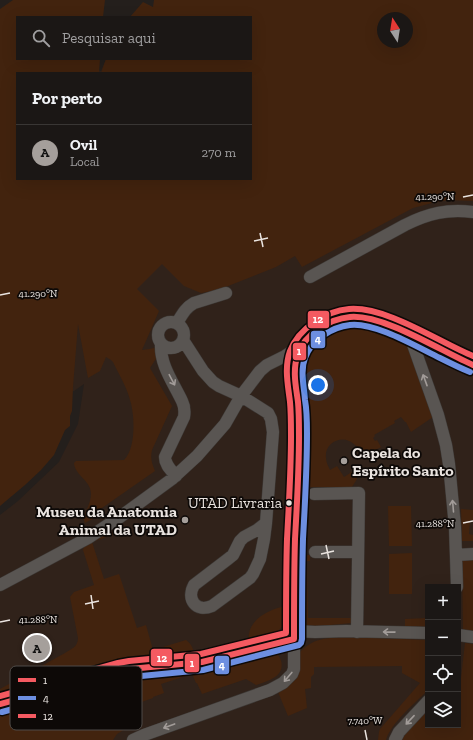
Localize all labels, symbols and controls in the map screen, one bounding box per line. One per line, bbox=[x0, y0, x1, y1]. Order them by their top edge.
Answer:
north arrow bbox=[377, 12, 413, 48]
search box bbox=[16, 16, 252, 60]
icon: search bbox=[30, 27, 52, 49]
text: Pesquisar aqui bbox=[62, 29, 156, 47]
text: Por perto bbox=[32, 88, 102, 108]
text: Ovil bbox=[70, 136, 97, 154]
text: A bbox=[41, 145, 49, 160]
text: 270 m bbox=[202, 145, 236, 160]
text: Local bbox=[70, 154, 100, 169]
text: 41.290°N bbox=[416, 191, 455, 203]
text: 41.290°N bbox=[19, 288, 58, 300]
line badge: 12 bbox=[307, 310, 330, 329]
text: 12 bbox=[313, 313, 323, 326]
line badge: 4 bbox=[310, 330, 326, 349]
text: 4 bbox=[315, 333, 322, 346]
line badge: 1 bbox=[292, 342, 307, 361]
text: 1 bbox=[297, 345, 302, 358]
one-way arrow bbox=[168, 374, 176, 386]
one-way arrow bbox=[421, 374, 429, 386]
your location bbox=[308, 375, 328, 395]
place label: Capela do Espírito Santo bbox=[352, 443, 454, 480]
marker: Capela do Espírito Santo bbox=[339, 456, 349, 466]
place label: UTAD Livraria bbox=[188, 494, 282, 512]
marker: UTAD Livraria bbox=[284, 498, 294, 508]
one-way arrow bbox=[450, 500, 457, 513]
place label: Museu da Anatomia Animal da UTAD bbox=[36, 502, 177, 539]
marker: Museu da Anatomia Animal da UTAD bbox=[180, 515, 190, 525]
text: 41.288°N bbox=[416, 518, 455, 530]
map controls bbox=[425, 584, 461, 728]
button: + bbox=[425, 584, 461, 620]
text: 41.288°N bbox=[19, 614, 58, 626]
button: − bbox=[425, 620, 461, 656]
one-way arrow bbox=[383, 629, 396, 636]
pin: A bbox=[24, 633, 50, 663]
line badge: 12 bbox=[150, 648, 173, 667]
text: 12 bbox=[157, 652, 167, 665]
line badge: 1 bbox=[184, 653, 200, 673]
line badge: 4 bbox=[214, 655, 230, 675]
button: locate bbox=[425, 656, 461, 692]
text: 1 bbox=[190, 657, 195, 670]
text: 4 bbox=[219, 659, 226, 672]
legend bbox=[10, 666, 142, 730]
one-way arrow bbox=[284, 671, 293, 682]
text: 1 bbox=[43, 674, 48, 687]
text: 4 bbox=[43, 692, 49, 705]
button: layers bbox=[425, 692, 461, 728]
text: 12 bbox=[43, 710, 53, 723]
text: 7.740°W bbox=[348, 715, 383, 727]
one-way arrow bbox=[406, 715, 415, 725]
one-way arrow bbox=[163, 723, 176, 730]

